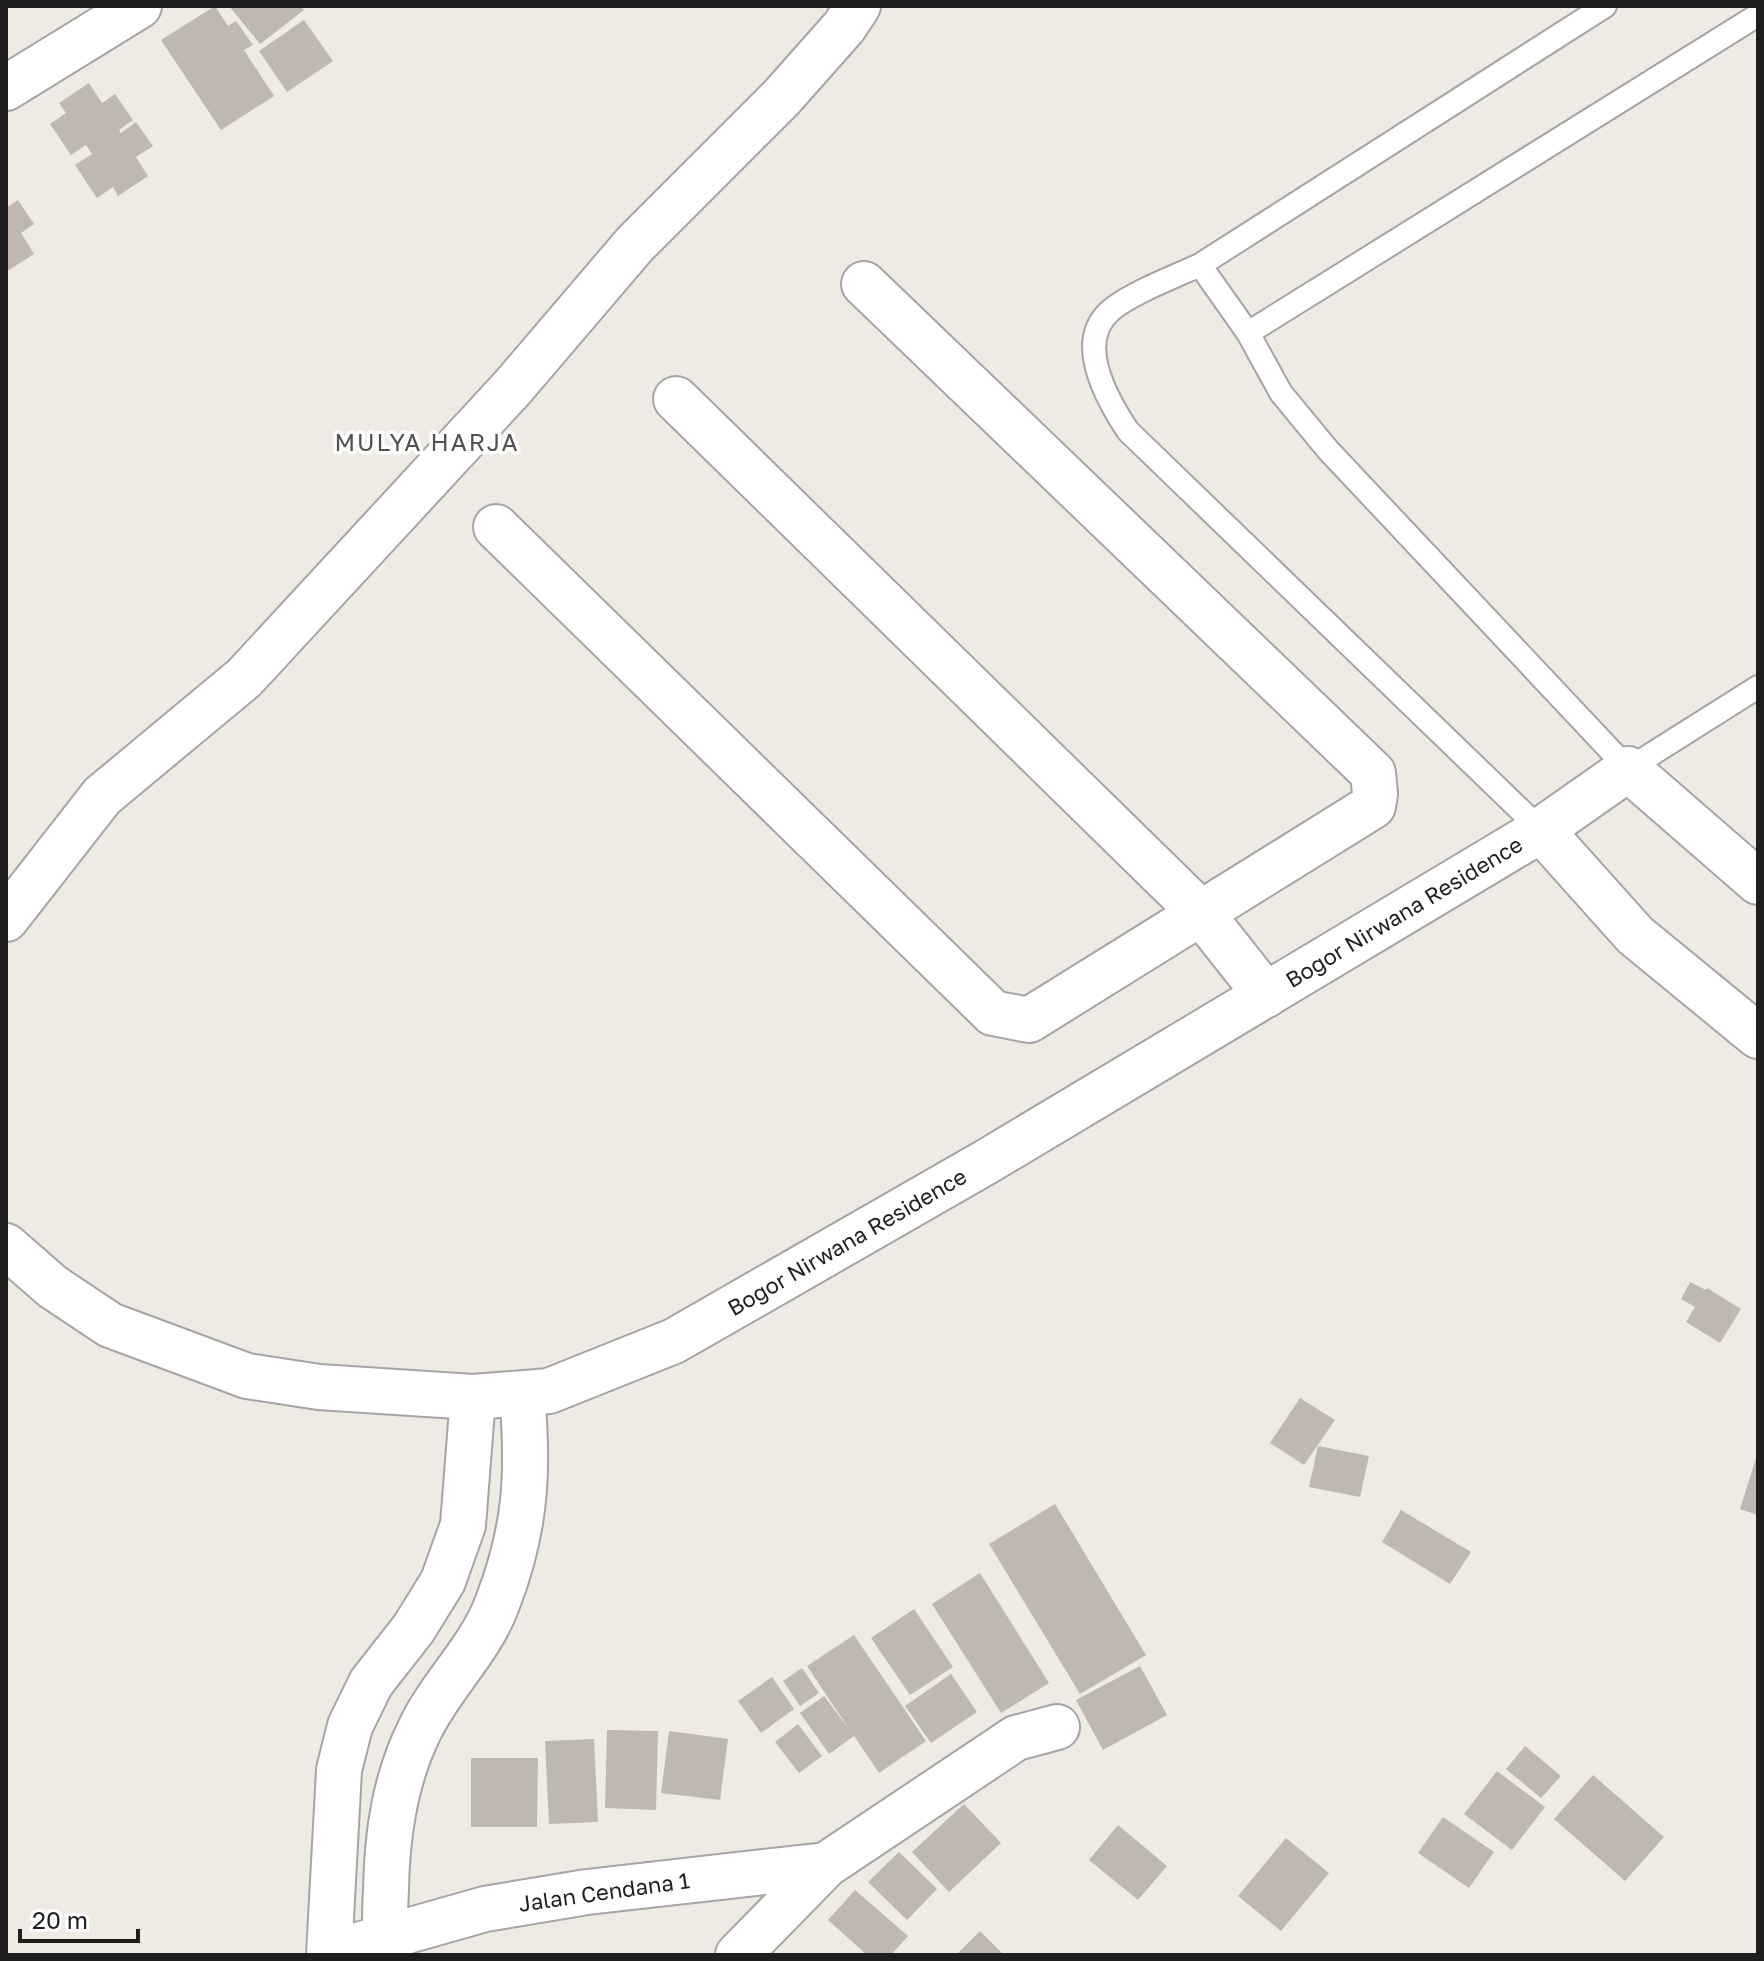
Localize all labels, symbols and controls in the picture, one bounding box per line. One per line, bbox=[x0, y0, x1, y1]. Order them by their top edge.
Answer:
district label: MULYA HARJA bbox=[334, 427, 520, 456]
street label: Bogor Nirwana Residence bbox=[1281, 830, 1527, 993]
street label: Bogor Nirwana Residence bbox=[723, 1162, 971, 1321]
street label: Jalan Cendana 1 bbox=[517, 1866, 692, 1917]
scale bar bbox=[20, 1893, 138, 1943]
text: 20 m bbox=[32, 1905, 88, 1934]

